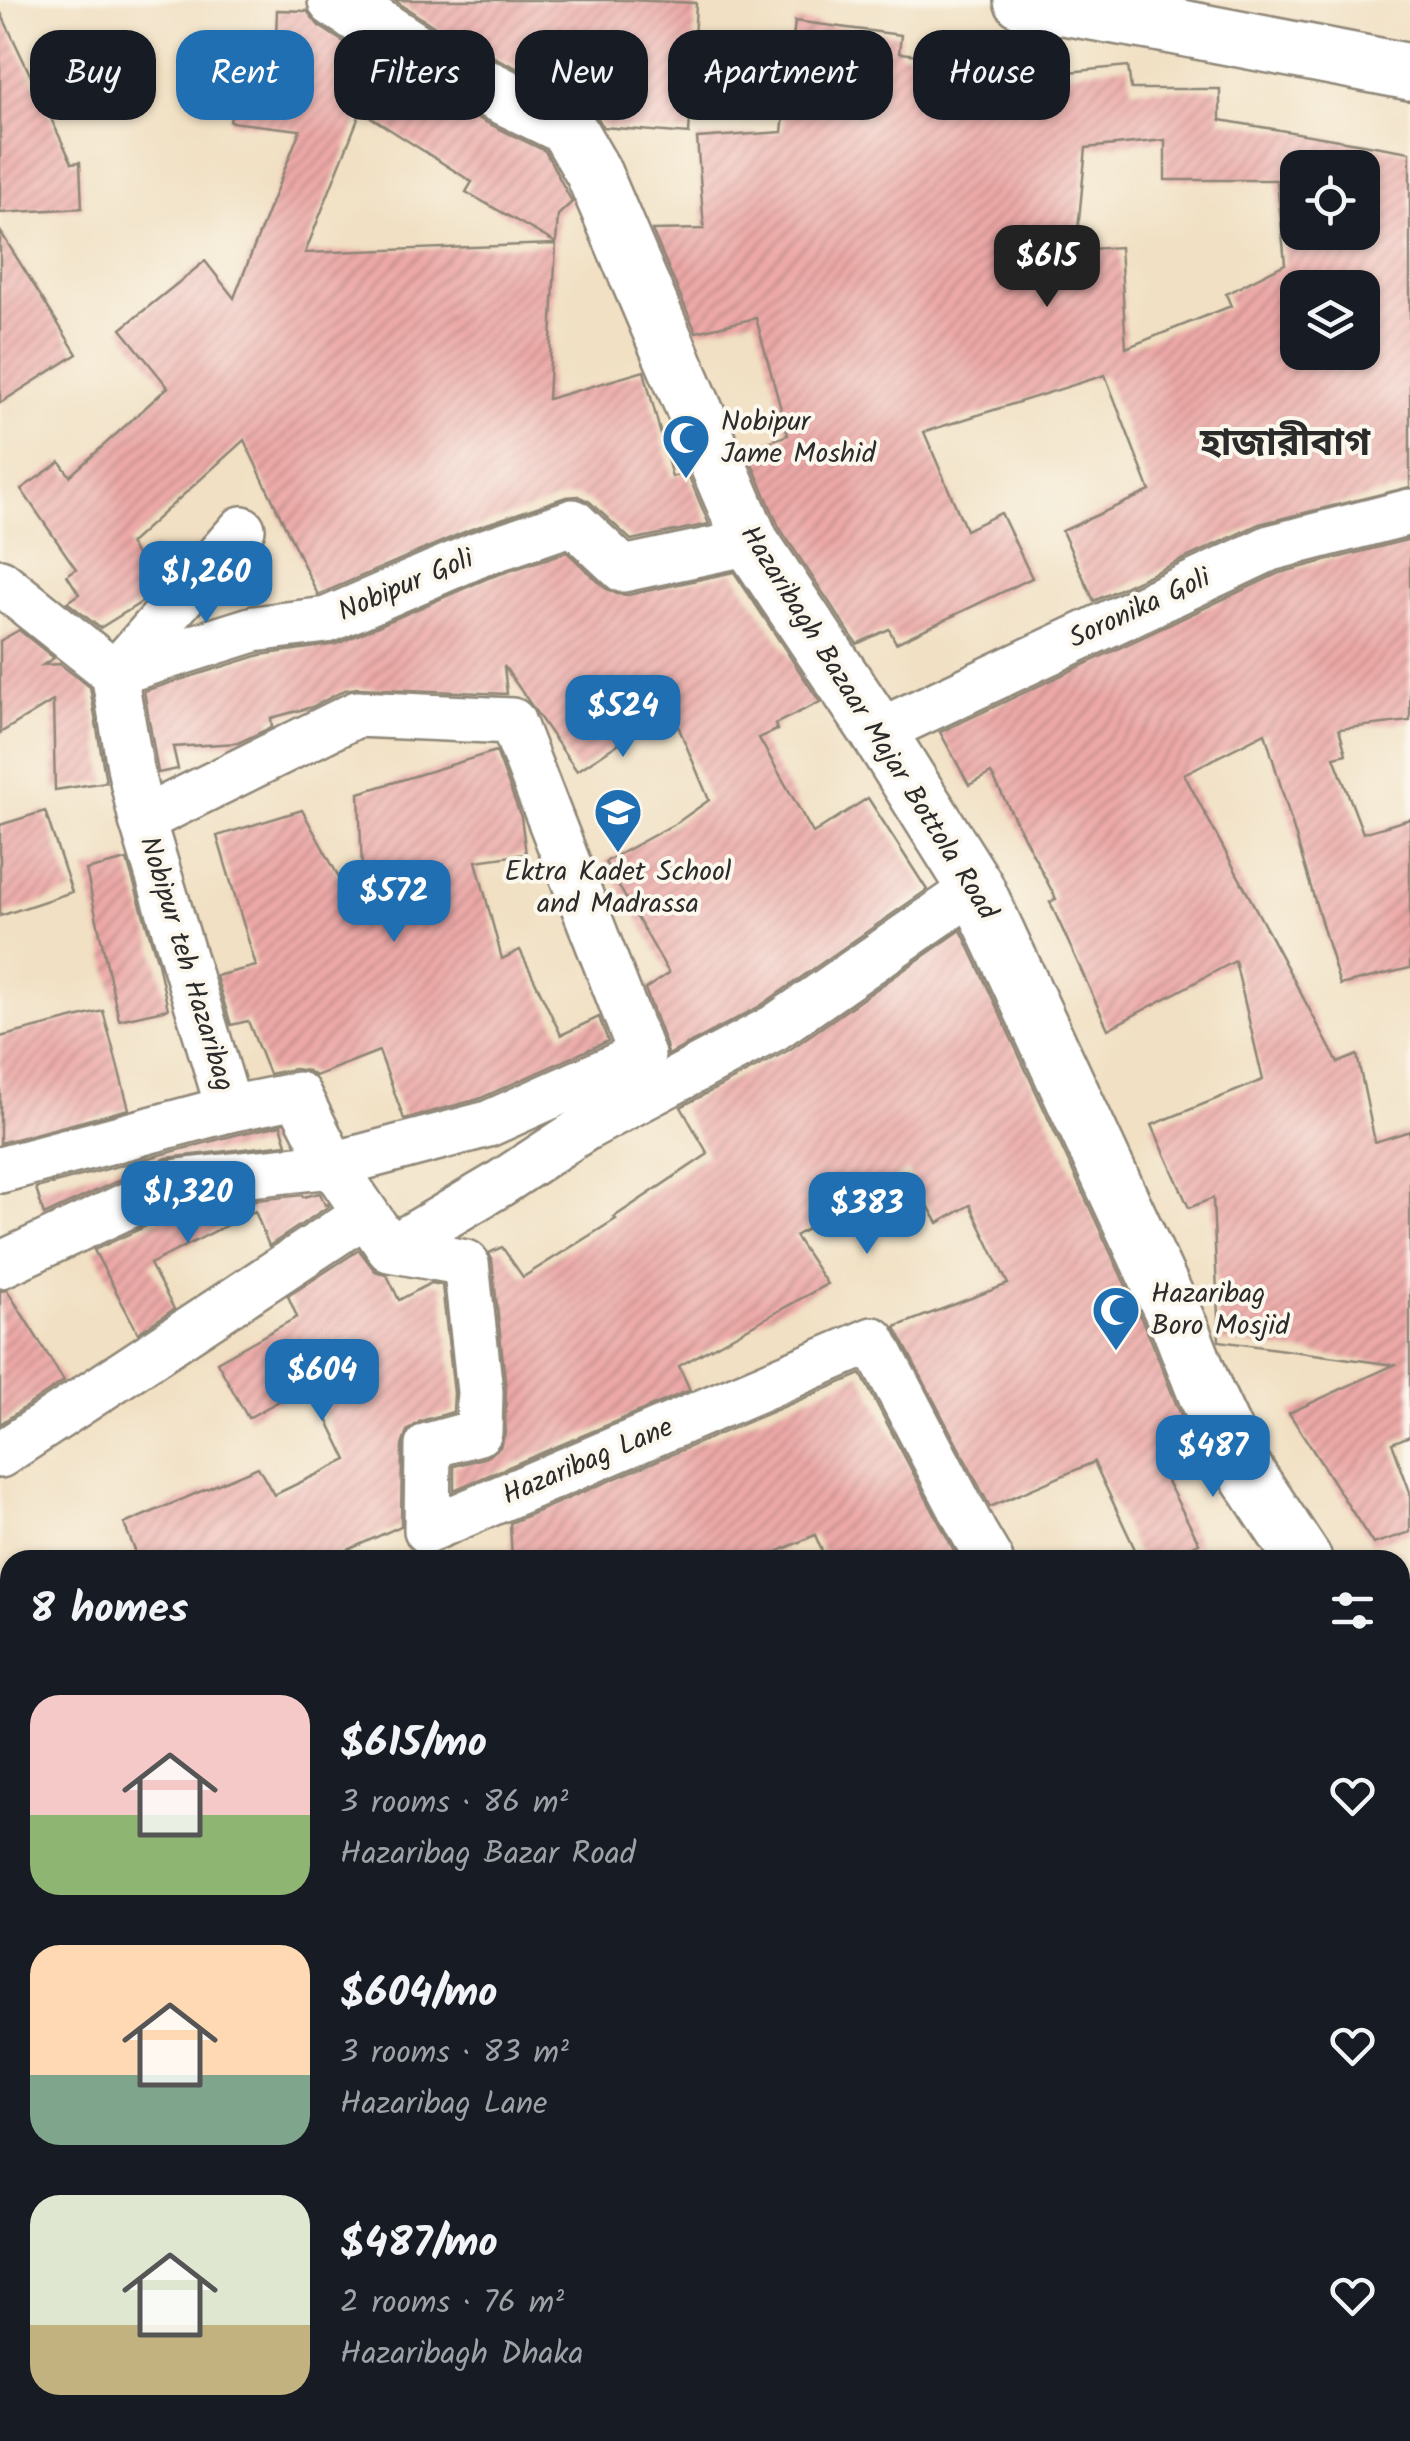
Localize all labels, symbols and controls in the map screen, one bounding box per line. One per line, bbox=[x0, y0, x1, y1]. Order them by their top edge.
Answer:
chip: Buy bbox=[30, 30, 156, 120]
chip: Rent bbox=[176, 30, 314, 120]
chip: Filters bbox=[334, 30, 495, 120]
chip: New bbox=[515, 30, 648, 120]
chip: Apartment bbox=[668, 30, 893, 120]
chip: House bbox=[913, 30, 1070, 120]
map controls bbox=[1280, 150, 1380, 370]
button: locate bbox=[1280, 150, 1380, 250]
pin: $615 bbox=[988, 225, 1106, 310]
text: $615 bbox=[1016, 232, 1078, 283]
button: layers bbox=[1280, 270, 1380, 370]
place label: Nobipur Jame Moshid bbox=[721, 400, 877, 477]
mosque icon: Nobipur Jame Moshid bbox=[660, 412, 712, 480]
district label: হাজারীবাগ bbox=[1199, 415, 1371, 475]
street label: Hazaribagh Bazaar Majar Bottola Road bbox=[727, 516, 1009, 930]
street label: Nobipur Goli bbox=[331, 537, 482, 635]
pin: $1,260 bbox=[125, 541, 287, 626]
text: $1,260 bbox=[161, 548, 251, 599]
street label: Soronika Goli bbox=[1062, 556, 1220, 661]
pin: $524 bbox=[564, 675, 682, 760]
text: $524 bbox=[587, 682, 659, 733]
school or university icon: Ektra Kadet School and Madrassa bbox=[592, 786, 644, 854]
street label: Nobipur teh Hazaribag bbox=[126, 831, 246, 1097]
place label: Ektra Kadet School and Madrassa bbox=[505, 850, 732, 927]
pin: $572 bbox=[335, 860, 453, 945]
text: $572 bbox=[360, 867, 428, 918]
pin: $1,320 bbox=[107, 1161, 269, 1246]
text: $1,320 bbox=[143, 1168, 233, 1219]
pin: $383 bbox=[808, 1172, 926, 1257]
text: $383 bbox=[831, 1179, 903, 1230]
place label: Hazaribag Boro Mosjid bbox=[1151, 1272, 1290, 1349]
mosque icon: Hazaribag Boro Mosjid bbox=[1090, 1284, 1142, 1352]
pin: $604 bbox=[263, 1339, 381, 1424]
text: $604 bbox=[287, 1346, 357, 1397]
street label: Hazaribag Lane bbox=[496, 1406, 681, 1518]
pin: $487 bbox=[1154, 1415, 1272, 1500]
text: $487 bbox=[1178, 1422, 1248, 1473]
text: 8 homes bbox=[30, 1577, 188, 1644]
icon: filters bbox=[1325, 1583, 1380, 1638]
text: $615/mo bbox=[340, 1711, 487, 1778]
icon: home bbox=[110, 1735, 230, 1855]
icon: heart bbox=[1325, 1768, 1380, 1823]
text: 3 rooms · 86 m² bbox=[340, 1778, 568, 1829]
text: Hazaribag Bazar Road bbox=[340, 1829, 636, 1880]
text: $604/mo bbox=[340, 1961, 497, 2028]
icon: home bbox=[110, 1985, 230, 2105]
icon: heart bbox=[1325, 2018, 1380, 2073]
text: 3 rooms · 83 m² bbox=[340, 2028, 569, 2079]
text: Hazaribag Lane bbox=[340, 2079, 548, 2130]
text: $487/mo bbox=[340, 2211, 498, 2278]
icon: home bbox=[110, 2235, 230, 2355]
icon: heart bbox=[1325, 2268, 1380, 2323]
text: 2 rooms · 76 m² bbox=[340, 2278, 564, 2329]
text: Hazaribagh Dhaka bbox=[340, 2329, 584, 2380]

